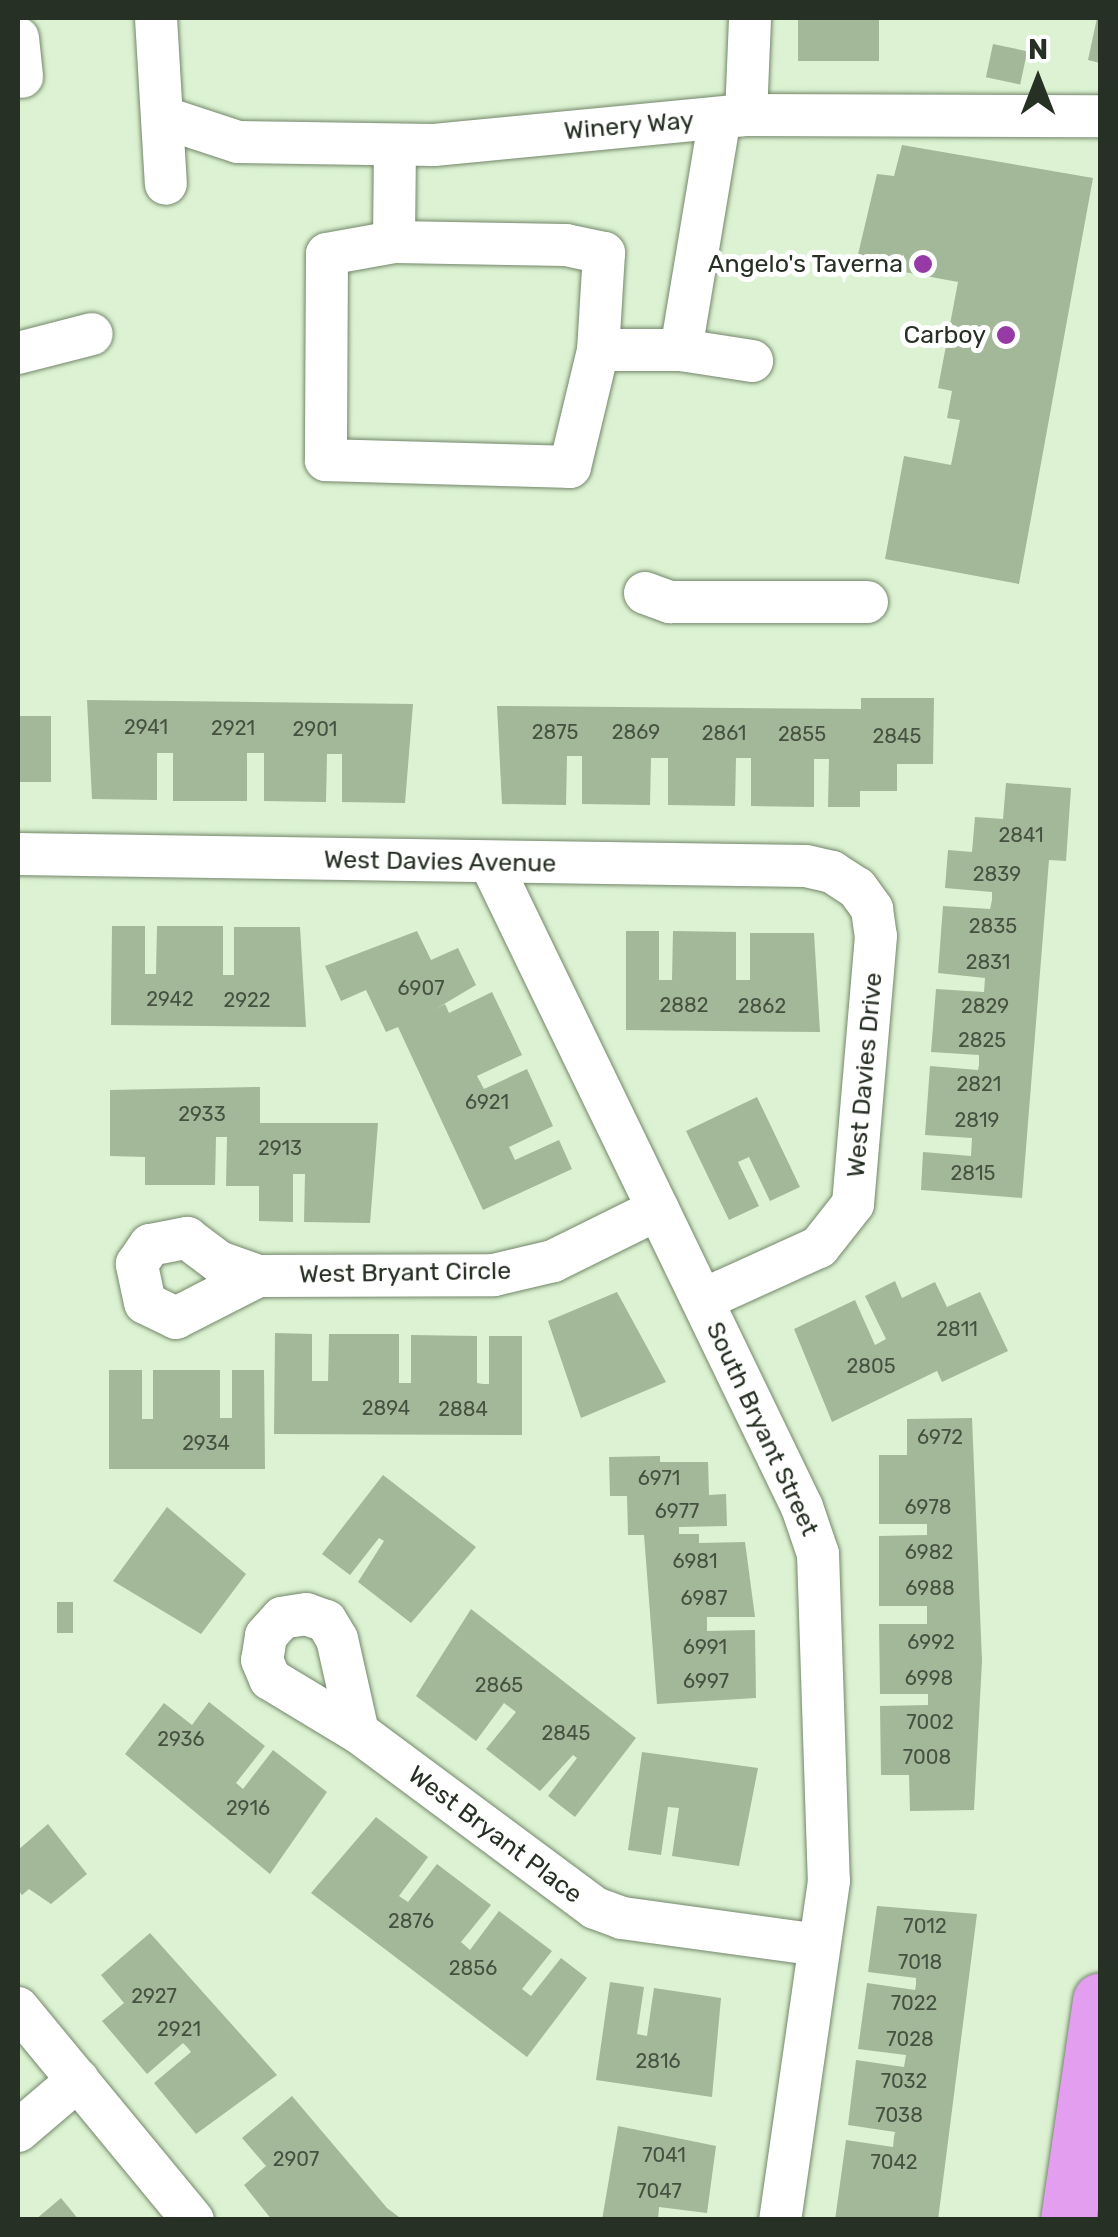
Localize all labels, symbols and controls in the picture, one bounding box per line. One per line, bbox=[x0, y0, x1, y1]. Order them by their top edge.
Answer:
north arrow bbox=[988, 30, 1088, 130]
text: N bbox=[1028, 33, 1048, 66]
street label: Winery Way bbox=[562, 105, 696, 147]
place label: Angelo's Taverna bbox=[707, 249, 903, 279]
marker: Angelo's Taverna bbox=[912, 253, 934, 275]
place label: Carboy bbox=[904, 320, 986, 350]
marker: Carboy bbox=[995, 324, 1017, 346]
house number: 2941 bbox=[124, 715, 168, 739]
house number: 2921 bbox=[211, 716, 255, 740]
house number: 2901 bbox=[293, 717, 337, 741]
house number: 2875 bbox=[532, 720, 578, 744]
house number: 2869 bbox=[612, 720, 660, 744]
house number: 2861 bbox=[702, 721, 746, 745]
house number: 2855 bbox=[778, 722, 826, 746]
house number: 2845 bbox=[873, 724, 921, 748]
house number: 2841 bbox=[998, 823, 1044, 847]
street label: West Davies Avenue bbox=[323, 845, 557, 879]
house number: 2839 bbox=[973, 862, 1021, 886]
house number: 2835 bbox=[969, 914, 1017, 938]
house number: 2831 bbox=[966, 950, 1010, 974]
street label: West Davies Drive bbox=[841, 971, 889, 1179]
house number: 6907 bbox=[398, 976, 444, 1000]
house number: 2942 bbox=[146, 987, 194, 1011]
house number: 2922 bbox=[223, 988, 271, 1012]
house number: 2882 bbox=[660, 993, 708, 1017]
house number: 2862 bbox=[738, 994, 786, 1018]
house number: 2829 bbox=[961, 994, 1009, 1018]
house number: 2825 bbox=[958, 1028, 1006, 1052]
house number: 2821 bbox=[957, 1072, 1001, 1096]
house number: 6921 bbox=[465, 1090, 509, 1114]
house number: 2933 bbox=[178, 1102, 226, 1126]
house number: 2819 bbox=[955, 1108, 999, 1132]
house number: 2913 bbox=[258, 1136, 302, 1160]
house number: 2815 bbox=[951, 1161, 995, 1185]
street label: West Bryant Circle bbox=[299, 1256, 511, 1290]
street label: South Bryant Street bbox=[699, 1317, 825, 1541]
house number: 2811 bbox=[936, 1317, 978, 1341]
house number: 2805 bbox=[846, 1354, 896, 1378]
house number: 2894 bbox=[362, 1396, 410, 1420]
house number: 2884 bbox=[438, 1397, 488, 1421]
house number: 6972 bbox=[917, 1425, 963, 1449]
house number: 2934 bbox=[182, 1431, 230, 1455]
house number: 6971 bbox=[638, 1466, 680, 1490]
house number: 6978 bbox=[905, 1495, 951, 1519]
house number: 6977 bbox=[655, 1499, 699, 1523]
house number: 6982 bbox=[905, 1540, 953, 1564]
house number: 6981 bbox=[672, 1549, 718, 1573]
house number: 6988 bbox=[905, 1576, 955, 1600]
house number: 6987 bbox=[681, 1586, 727, 1610]
house number: 6992 bbox=[907, 1630, 955, 1654]
house number: 6991 bbox=[683, 1635, 727, 1659]
house number: 6998 bbox=[905, 1666, 953, 1690]
house number: 6997 bbox=[683, 1669, 729, 1693]
house number: 2865 bbox=[475, 1673, 523, 1697]
house number: 7002 bbox=[906, 1710, 954, 1734]
house number: 2845 bbox=[542, 1721, 590, 1745]
house number: 2936 bbox=[157, 1727, 205, 1751]
house number: 7008 bbox=[903, 1745, 951, 1769]
street label: West Bryant Place bbox=[402, 1760, 588, 1910]
house number: 2916 bbox=[226, 1796, 270, 1820]
house number: 2876 bbox=[388, 1909, 434, 1933]
house number: 7012 bbox=[903, 1914, 947, 1938]
house number: 7018 bbox=[898, 1950, 942, 1974]
house number: 2856 bbox=[449, 1956, 497, 1980]
house number: 2927 bbox=[131, 1984, 177, 2008]
house number: 7022 bbox=[891, 1991, 937, 2015]
house number: 2921 bbox=[157, 2017, 201, 2041]
house number: 7028 bbox=[886, 2027, 934, 2051]
house number: 2816 bbox=[635, 2049, 681, 2073]
house number: 7032 bbox=[881, 2069, 927, 2093]
house number: 7038 bbox=[875, 2103, 923, 2127]
house number: 7041 bbox=[642, 2143, 686, 2167]
house number: 2907 bbox=[273, 2147, 319, 2171]
house number: 7042 bbox=[870, 2150, 918, 2174]
house number: 7047 bbox=[636, 2179, 682, 2203]

